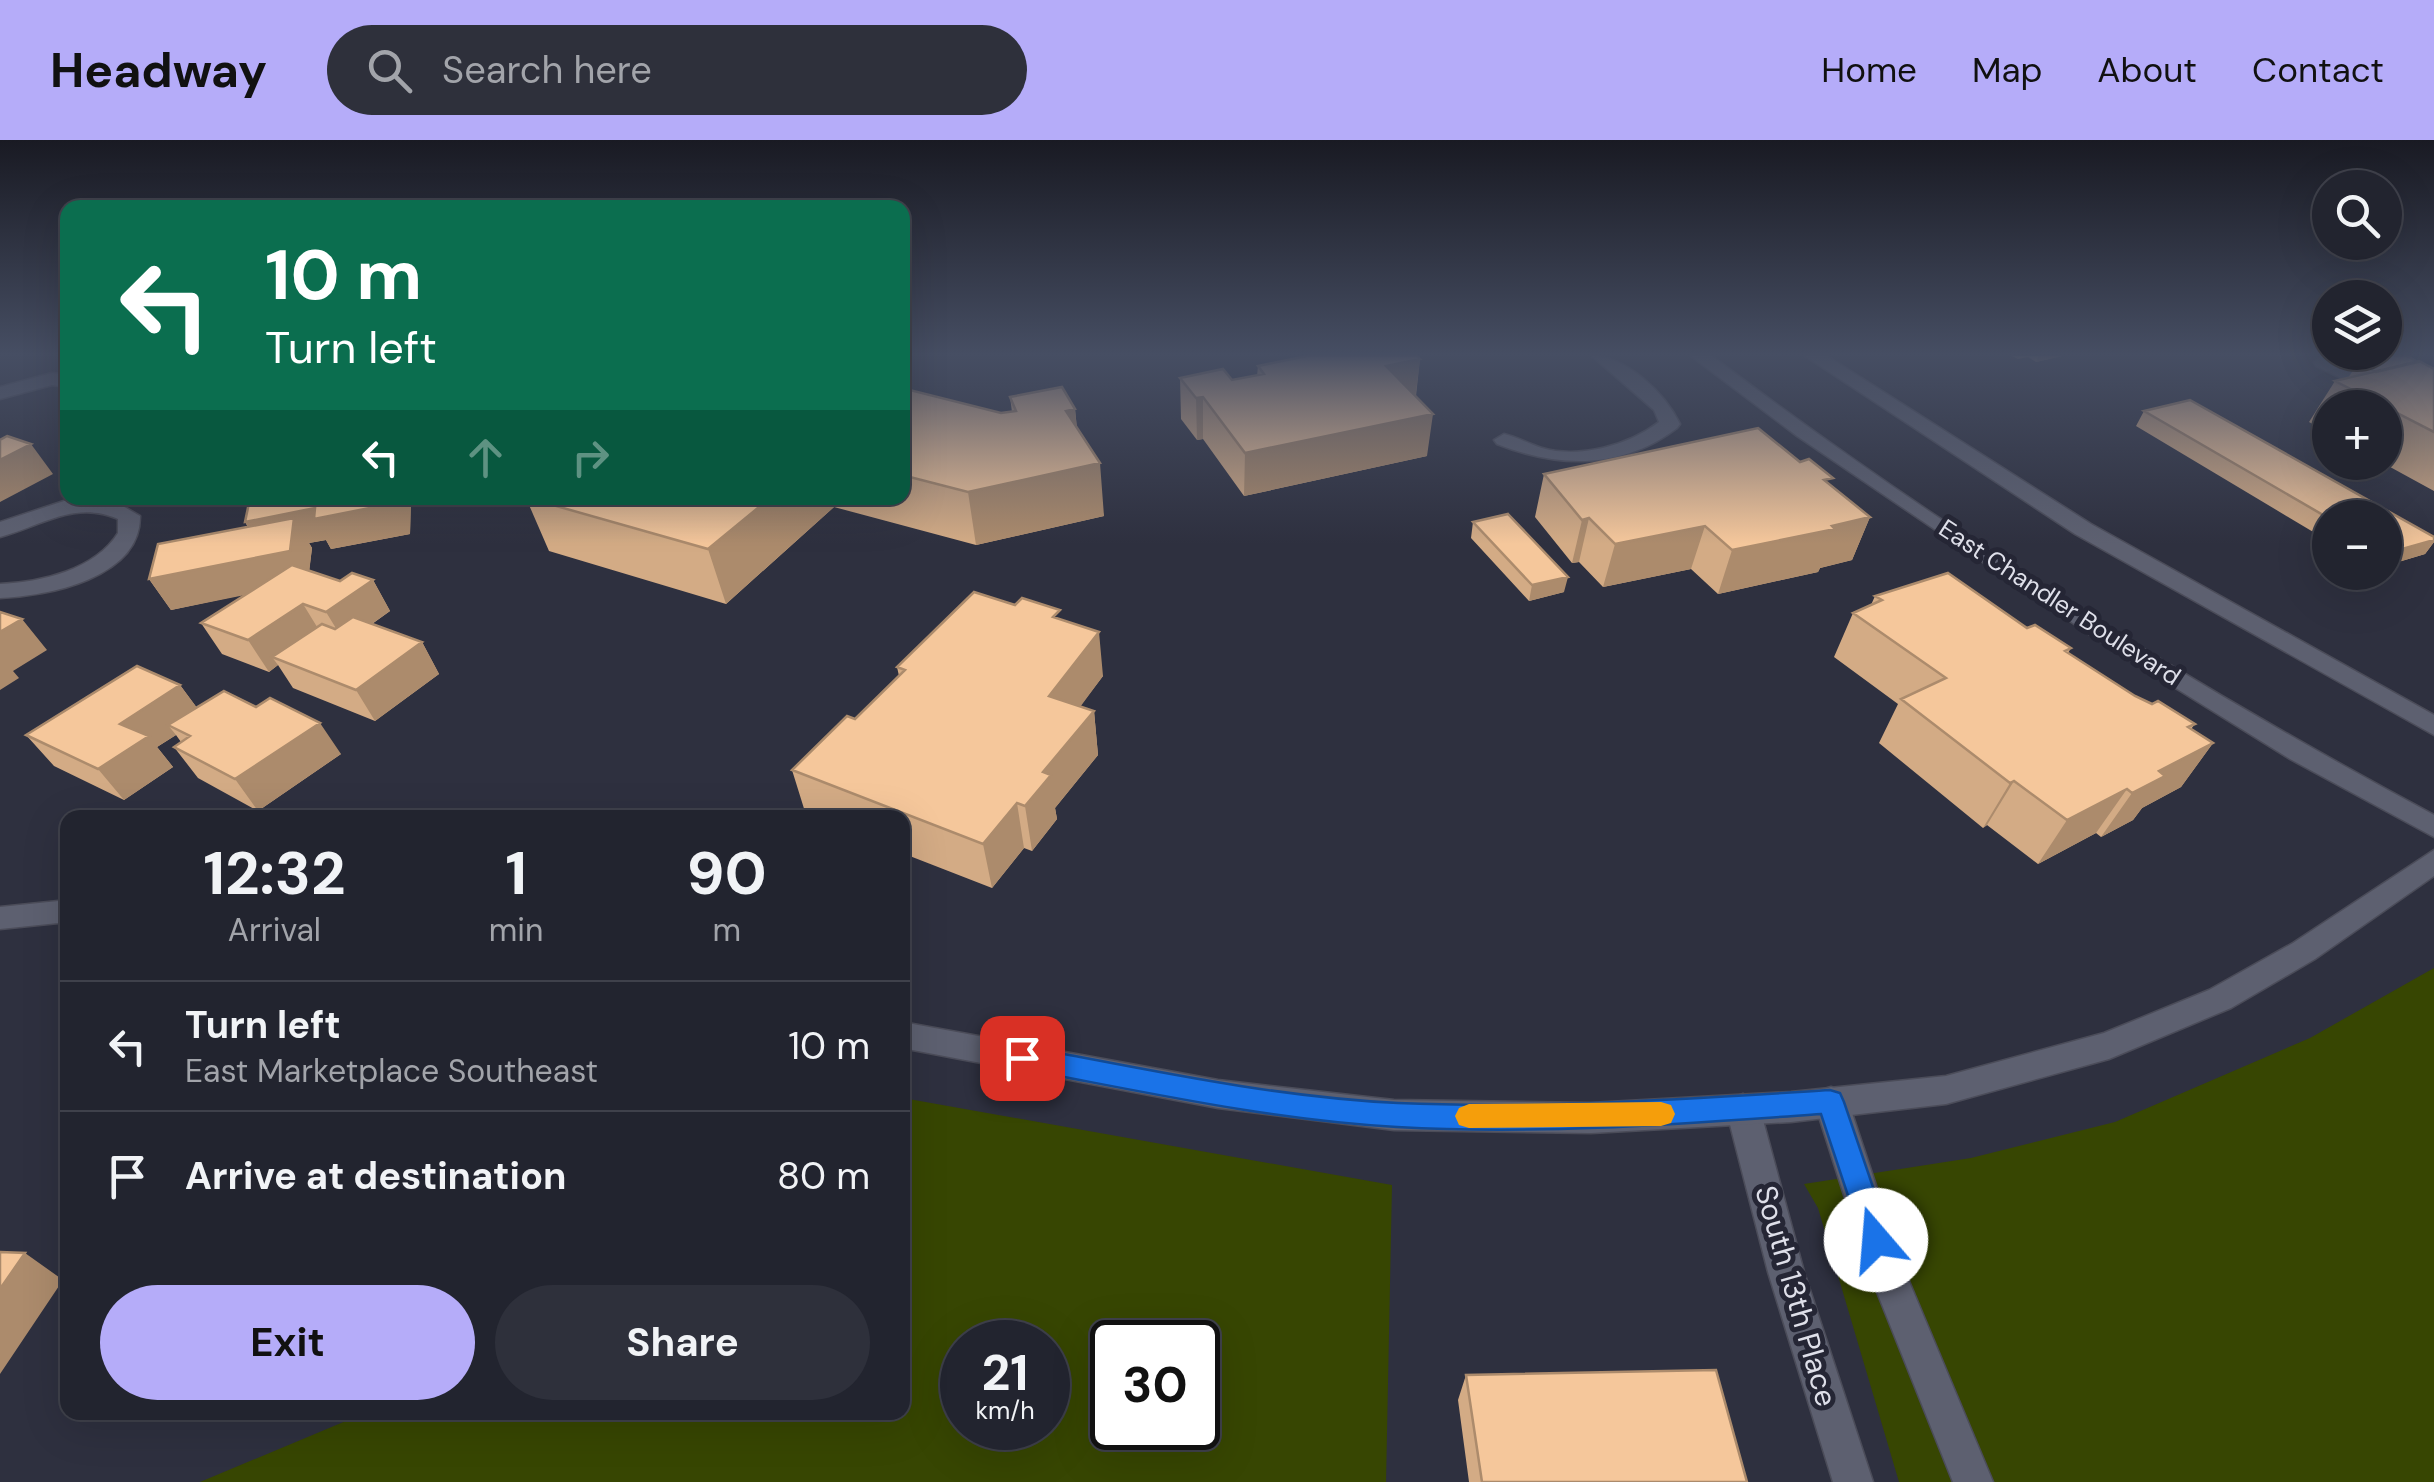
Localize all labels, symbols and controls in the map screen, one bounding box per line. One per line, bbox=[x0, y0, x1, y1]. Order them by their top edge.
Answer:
search box bbox=[327, 25, 1027, 115]
text: Headway bbox=[50, 39, 267, 102]
icon: search bbox=[362, 43, 417, 98]
text: Search here bbox=[442, 45, 652, 95]
text: Home bbox=[1821, 47, 1917, 93]
text: Map bbox=[1972, 47, 2042, 93]
text: About bbox=[2097, 47, 2197, 93]
text: Contact bbox=[2252, 47, 2384, 93]
map controls bbox=[2312, 170, 2402, 590]
button: search bbox=[2312, 170, 2402, 260]
text: 10 m bbox=[265, 230, 422, 321]
icon: left bbox=[100, 240, 230, 370]
button: layers bbox=[2312, 280, 2402, 370]
text: Turn left bbox=[265, 318, 437, 377]
button: + bbox=[2312, 390, 2402, 480]
icon: left bbox=[353, 430, 408, 485]
icon: ahead bbox=[458, 430, 513, 485]
icon: right bbox=[563, 430, 618, 485]
button: − bbox=[2312, 500, 2402, 590]
street label: East Chandler Boulevard bbox=[1933, 512, 2187, 693]
text: 12:32 bbox=[203, 834, 346, 913]
text: 1 bbox=[505, 834, 527, 913]
text: 90 bbox=[686, 834, 767, 913]
text: Arrival bbox=[228, 909, 321, 951]
text: min bbox=[489, 909, 543, 951]
text: m bbox=[712, 909, 741, 951]
text: Turn left bbox=[185, 1000, 341, 1050]
pin bbox=[980, 1016, 1065, 1101]
icon: left bbox=[100, 1019, 155, 1074]
text: 10 m bbox=[788, 1021, 870, 1071]
icon: arrive bbox=[995, 1031, 1050, 1086]
text: East Marketplace Southeast bbox=[185, 1050, 598, 1092]
icon: arrive bbox=[100, 1149, 155, 1204]
text: Arrive at destination bbox=[185, 1151, 567, 1201]
text: 80 m bbox=[777, 1151, 870, 1201]
street label: South 13th Place bbox=[1746, 1181, 1847, 1411]
position arrow bbox=[1824, 1188, 1928, 1292]
button: Exit bbox=[100, 1285, 475, 1400]
button: Share bbox=[495, 1285, 870, 1400]
speed limit sign: 30 bbox=[1090, 1320, 1220, 1450]
text: 21 bbox=[981, 1340, 1029, 1406]
text: km/h bbox=[975, 1394, 1035, 1427]

